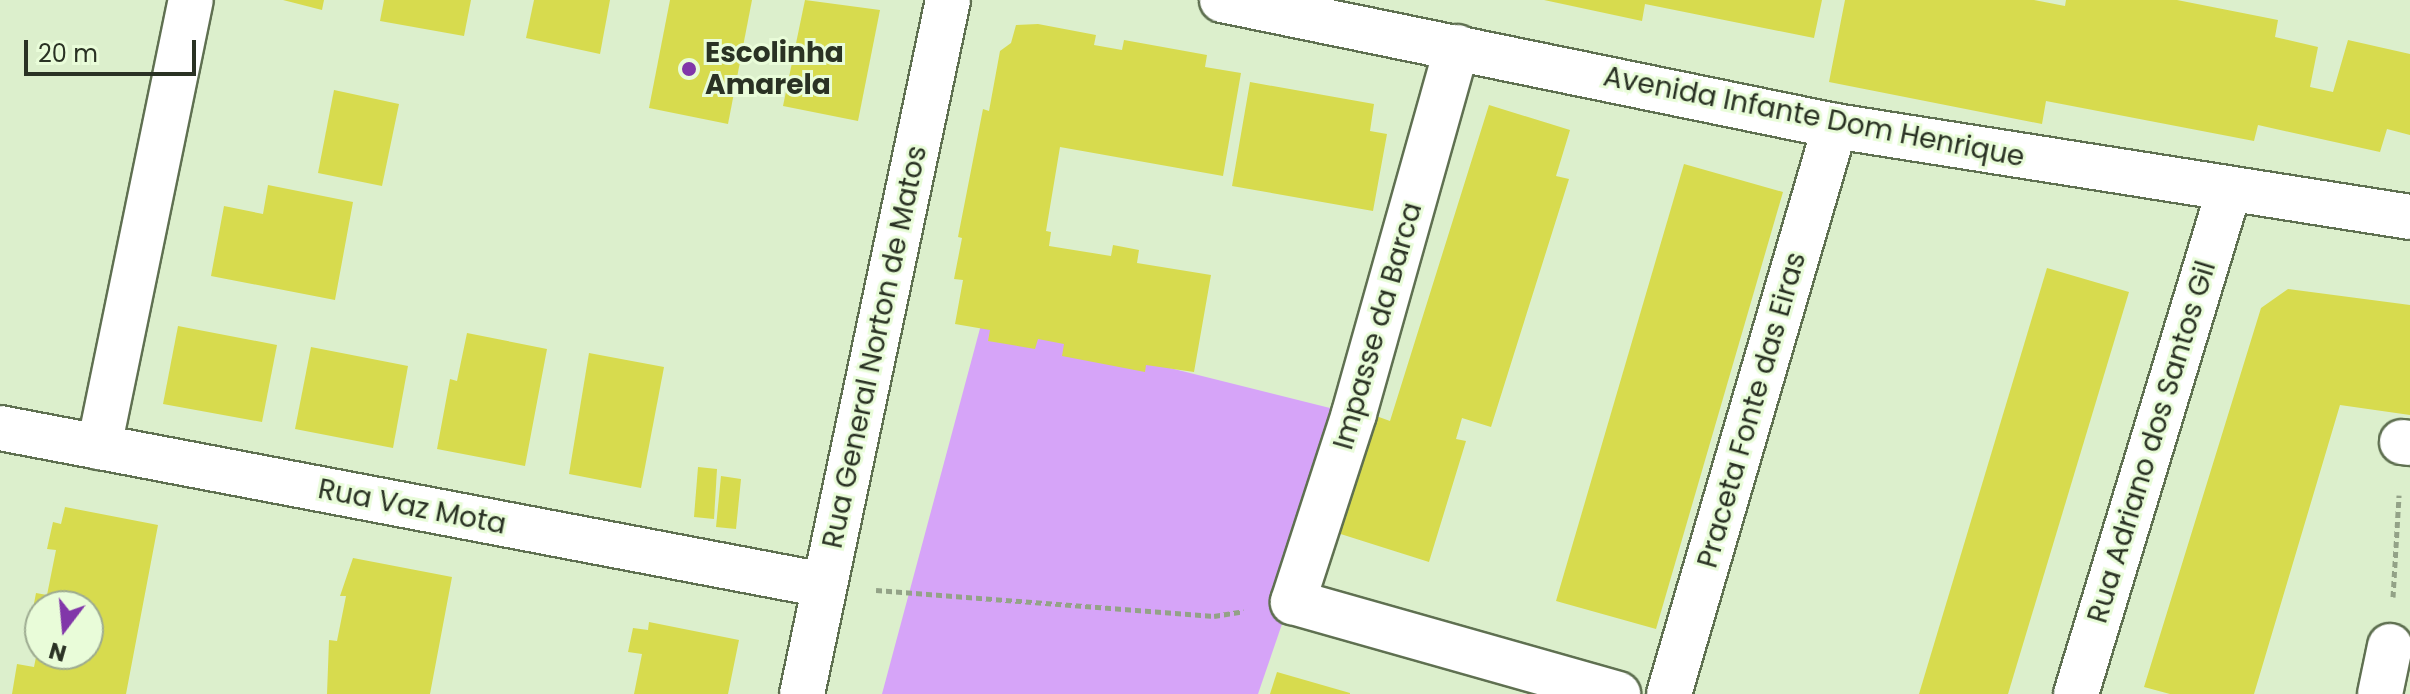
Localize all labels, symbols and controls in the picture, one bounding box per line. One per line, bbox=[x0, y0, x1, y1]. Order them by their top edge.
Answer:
scale bar bbox=[28, 24, 200, 74]
place label: Escolinha Amarela bbox=[705, 36, 844, 102]
text: 20 m bbox=[38, 37, 98, 70]
marker: Escolinha Amarela bbox=[680, 60, 698, 78]
street label: Avenida Infante Dom Henrique bbox=[1601, 60, 2027, 174]
street label: Rua General Norton de Matos bbox=[816, 143, 934, 551]
street label: Impasse da Barca bbox=[1327, 199, 1429, 453]
street label: Praceta Fonte das Eiras bbox=[1691, 248, 1813, 572]
street label: Rua Adriano dos Santos Gil bbox=[2081, 257, 2223, 627]
street label: Rua Vaz Mota bbox=[315, 472, 509, 542]
north arrow bbox=[24, 590, 104, 670]
text: N bbox=[46, 634, 70, 669]

